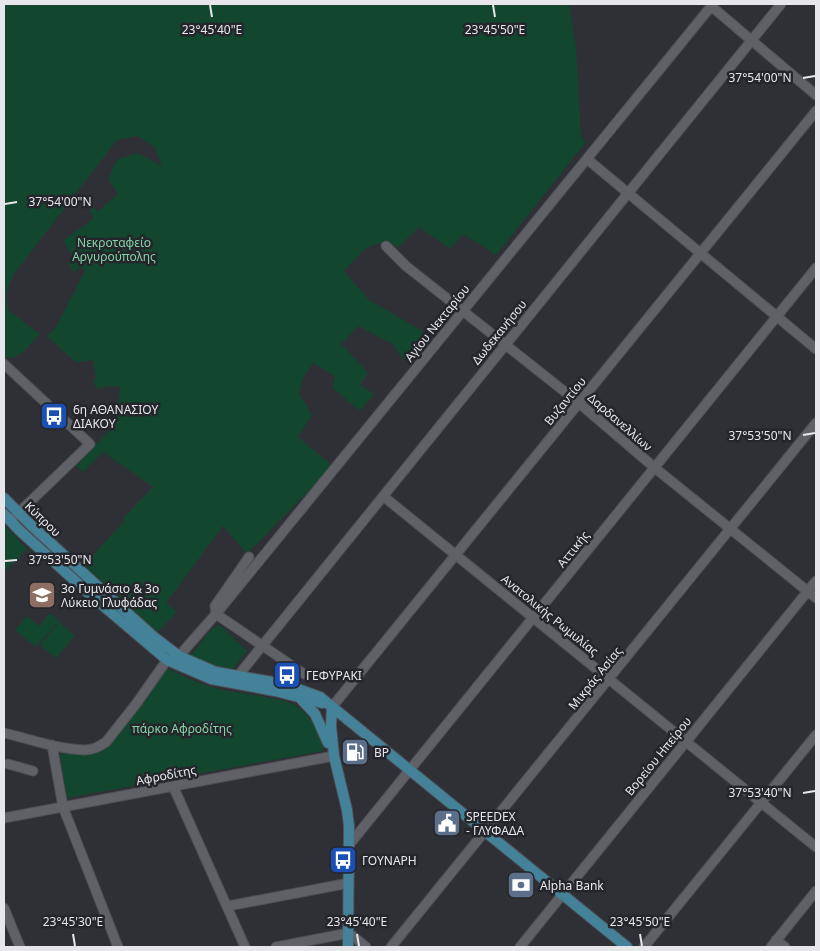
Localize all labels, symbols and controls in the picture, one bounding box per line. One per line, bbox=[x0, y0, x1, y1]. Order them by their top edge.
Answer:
text: 23°45'40"E bbox=[182, 21, 242, 38]
text: 23°45'50"E bbox=[465, 21, 525, 38]
text: 37°54'00"N bbox=[728, 69, 792, 86]
text: 37°54'00"N bbox=[28, 193, 92, 210]
park label: Νεκροταφείο Αργυρούπολης bbox=[72, 234, 156, 265]
street label: Αγίου Νεκταρίου bbox=[401, 281, 473, 365]
street label: Δωδεκανήσου bbox=[468, 296, 530, 368]
street label: Βυζαντίου bbox=[540, 373, 590, 429]
street label: Δαρδανελλίων bbox=[584, 389, 656, 455]
bus stop icon: 6η ΑΘΑΝΑΣΙΟΥ ΔΙΑΚΟΥ bbox=[39, 401, 69, 431]
place label: 6η ΑΘΑΝΑΣΙΟΥ ΔΙΑΚΟΥ bbox=[73, 401, 158, 432]
text: 37°53'50"N bbox=[728, 427, 792, 444]
street label: Κύπρου bbox=[21, 498, 65, 540]
street label: Αττικής bbox=[553, 527, 593, 571]
text: 37°53'50"N bbox=[28, 551, 92, 568]
street label: Ανατολικής Ρωμυλίας bbox=[498, 570, 602, 660]
school or university icon: 3ο Γυμνάσιο & 3ο Λύκειο Γλυφάδας bbox=[27, 580, 57, 610]
place label: 3ο Γυμνάσιο & 3ο Λύκειο Γλυφάδας bbox=[61, 580, 159, 611]
street label: Μικράς Ασίας bbox=[564, 643, 626, 713]
bus stop icon: ΓΕΦΥΡΑΚΙ bbox=[272, 660, 302, 690]
place label: ΓΕΦΥΡΑΚΙ bbox=[306, 667, 362, 684]
street label: Βορείου Ηπείρου bbox=[621, 713, 695, 799]
park label: πάρκο Αφροδίτης bbox=[132, 720, 232, 737]
fuel station icon: BP bbox=[340, 737, 370, 767]
place label: BP bbox=[374, 744, 389, 761]
street label: Αφροδίτης bbox=[135, 761, 198, 789]
text: 37°53'40"N bbox=[728, 784, 792, 801]
public building icon: SPEEDEX - ΓΛΥΦΑΔΑ bbox=[432, 808, 462, 838]
place label: SPEEDEX - ΓΛΥΦΑΔΑ bbox=[466, 808, 524, 839]
bus stop icon: ΓΟΥΝΑΡΗ bbox=[328, 845, 358, 875]
place label: ΓΟΥΝΑΡΗ bbox=[362, 852, 417, 869]
bank icon: Alpha Bank bbox=[506, 870, 536, 900]
place label: Alpha Bank bbox=[540, 877, 604, 894]
text: 23°45'30"E bbox=[43, 913, 103, 930]
text: 23°45'40"E bbox=[327, 913, 387, 930]
text: 23°45'50"E bbox=[610, 913, 670, 930]

